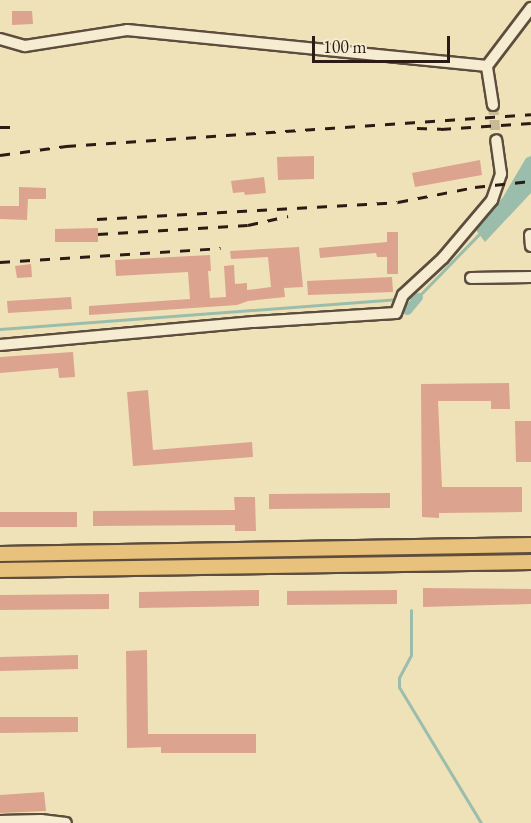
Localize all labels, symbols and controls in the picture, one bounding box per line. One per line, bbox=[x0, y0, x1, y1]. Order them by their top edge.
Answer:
scale bar bbox=[315, 24, 453, 62]
text: 100 m bbox=[323, 35, 367, 58]

